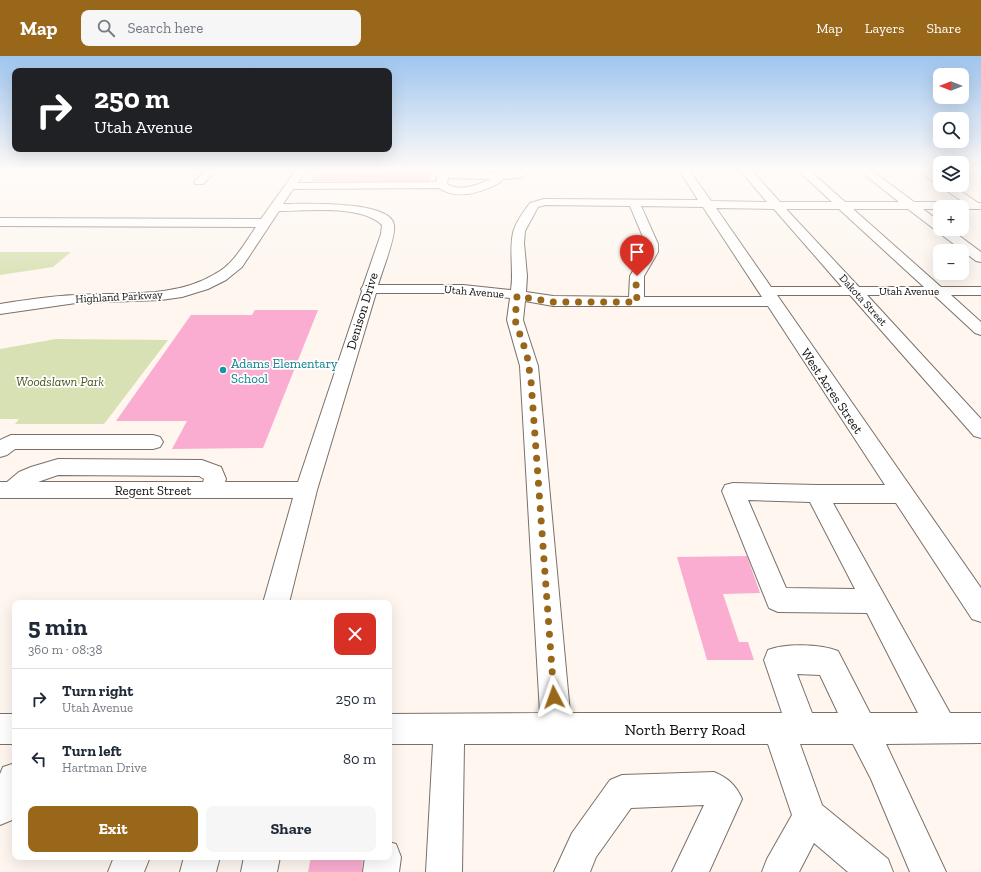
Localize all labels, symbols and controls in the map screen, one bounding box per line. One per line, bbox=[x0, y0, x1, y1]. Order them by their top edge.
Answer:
search box bbox=[81, 10, 361, 46]
text: Map bbox=[20, 17, 57, 40]
icon: search bbox=[95, 17, 117, 39]
text: Search here bbox=[127, 19, 203, 37]
text: Map bbox=[816, 20, 843, 37]
text: Layers bbox=[865, 20, 904, 37]
text: Share bbox=[926, 20, 961, 37]
north arrow bbox=[933, 68, 969, 104]
map controls bbox=[933, 68, 969, 280]
text: 250 m bbox=[94, 82, 170, 115]
icon: right bbox=[28, 84, 80, 136]
button: search bbox=[933, 112, 969, 148]
text: Utah Avenue bbox=[94, 116, 193, 138]
button: layers bbox=[933, 156, 969, 192]
button: + bbox=[933, 200, 969, 236]
pin bbox=[620, 235, 654, 276]
icon: arrive bbox=[626, 241, 648, 263]
button: − bbox=[933, 244, 969, 280]
street label: Denison Drive bbox=[343, 271, 381, 351]
street label: Dakota Street bbox=[836, 271, 890, 329]
street label: Utah Avenue bbox=[443, 283, 505, 301]
street label: Utah Avenue bbox=[879, 285, 939, 298]
street label: Highland Parkway bbox=[75, 288, 163, 306]
street label: West Acres Street bbox=[798, 346, 866, 437]
place label: Adams Elementary School bbox=[231, 356, 338, 386]
marker: Adams Elementary School bbox=[218, 365, 228, 375]
park label: Woodslawn Park bbox=[16, 374, 104, 389]
street label: Regent Street bbox=[115, 483, 192, 498]
text: 5 min bbox=[28, 612, 87, 641]
button: close bbox=[334, 613, 376, 655]
text: 360 m · 08:38 bbox=[28, 642, 102, 657]
position arrow bbox=[533, 676, 575, 718]
text: Turn right bbox=[62, 682, 133, 700]
icon: right bbox=[28, 688, 50, 710]
text: 250 m bbox=[336, 690, 376, 708]
text: Utah Avenue bbox=[62, 700, 133, 715]
street label: North Berry Road bbox=[624, 720, 746, 739]
text: Turn left bbox=[62, 742, 122, 760]
icon: left bbox=[28, 748, 50, 770]
text: 80 m bbox=[343, 750, 376, 768]
text: Hartman Drive bbox=[62, 760, 147, 775]
button: Exit bbox=[28, 806, 198, 852]
button: Share bbox=[206, 806, 376, 852]

